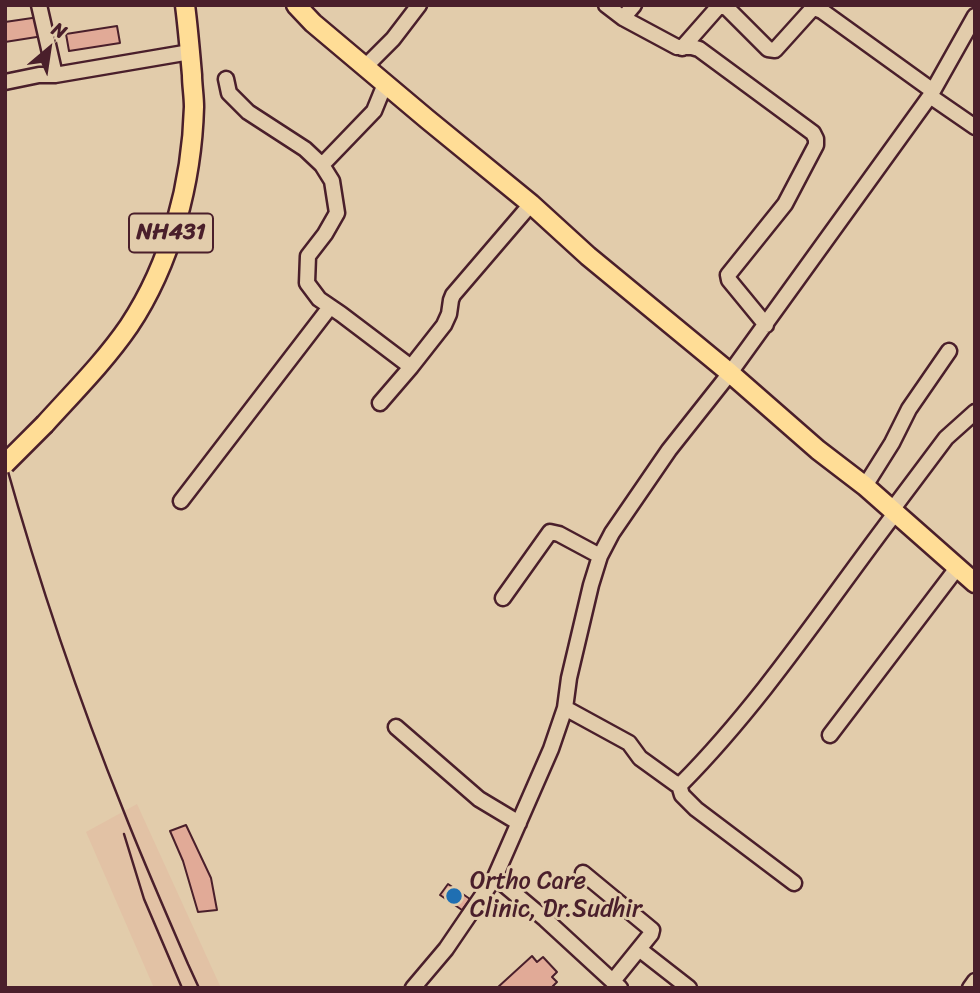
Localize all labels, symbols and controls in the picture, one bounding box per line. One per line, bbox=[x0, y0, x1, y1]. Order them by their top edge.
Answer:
text: N bbox=[46, 13, 73, 48]
north arrow bbox=[14, 14, 84, 84]
road number: NH431 bbox=[129, 214, 213, 252]
place label: Ortho Care Clinic, Dr.Sudhir bbox=[470, 868, 642, 924]
marker: Ortho Care Clinic, Dr.Sudhir bbox=[444, 886, 464, 906]

